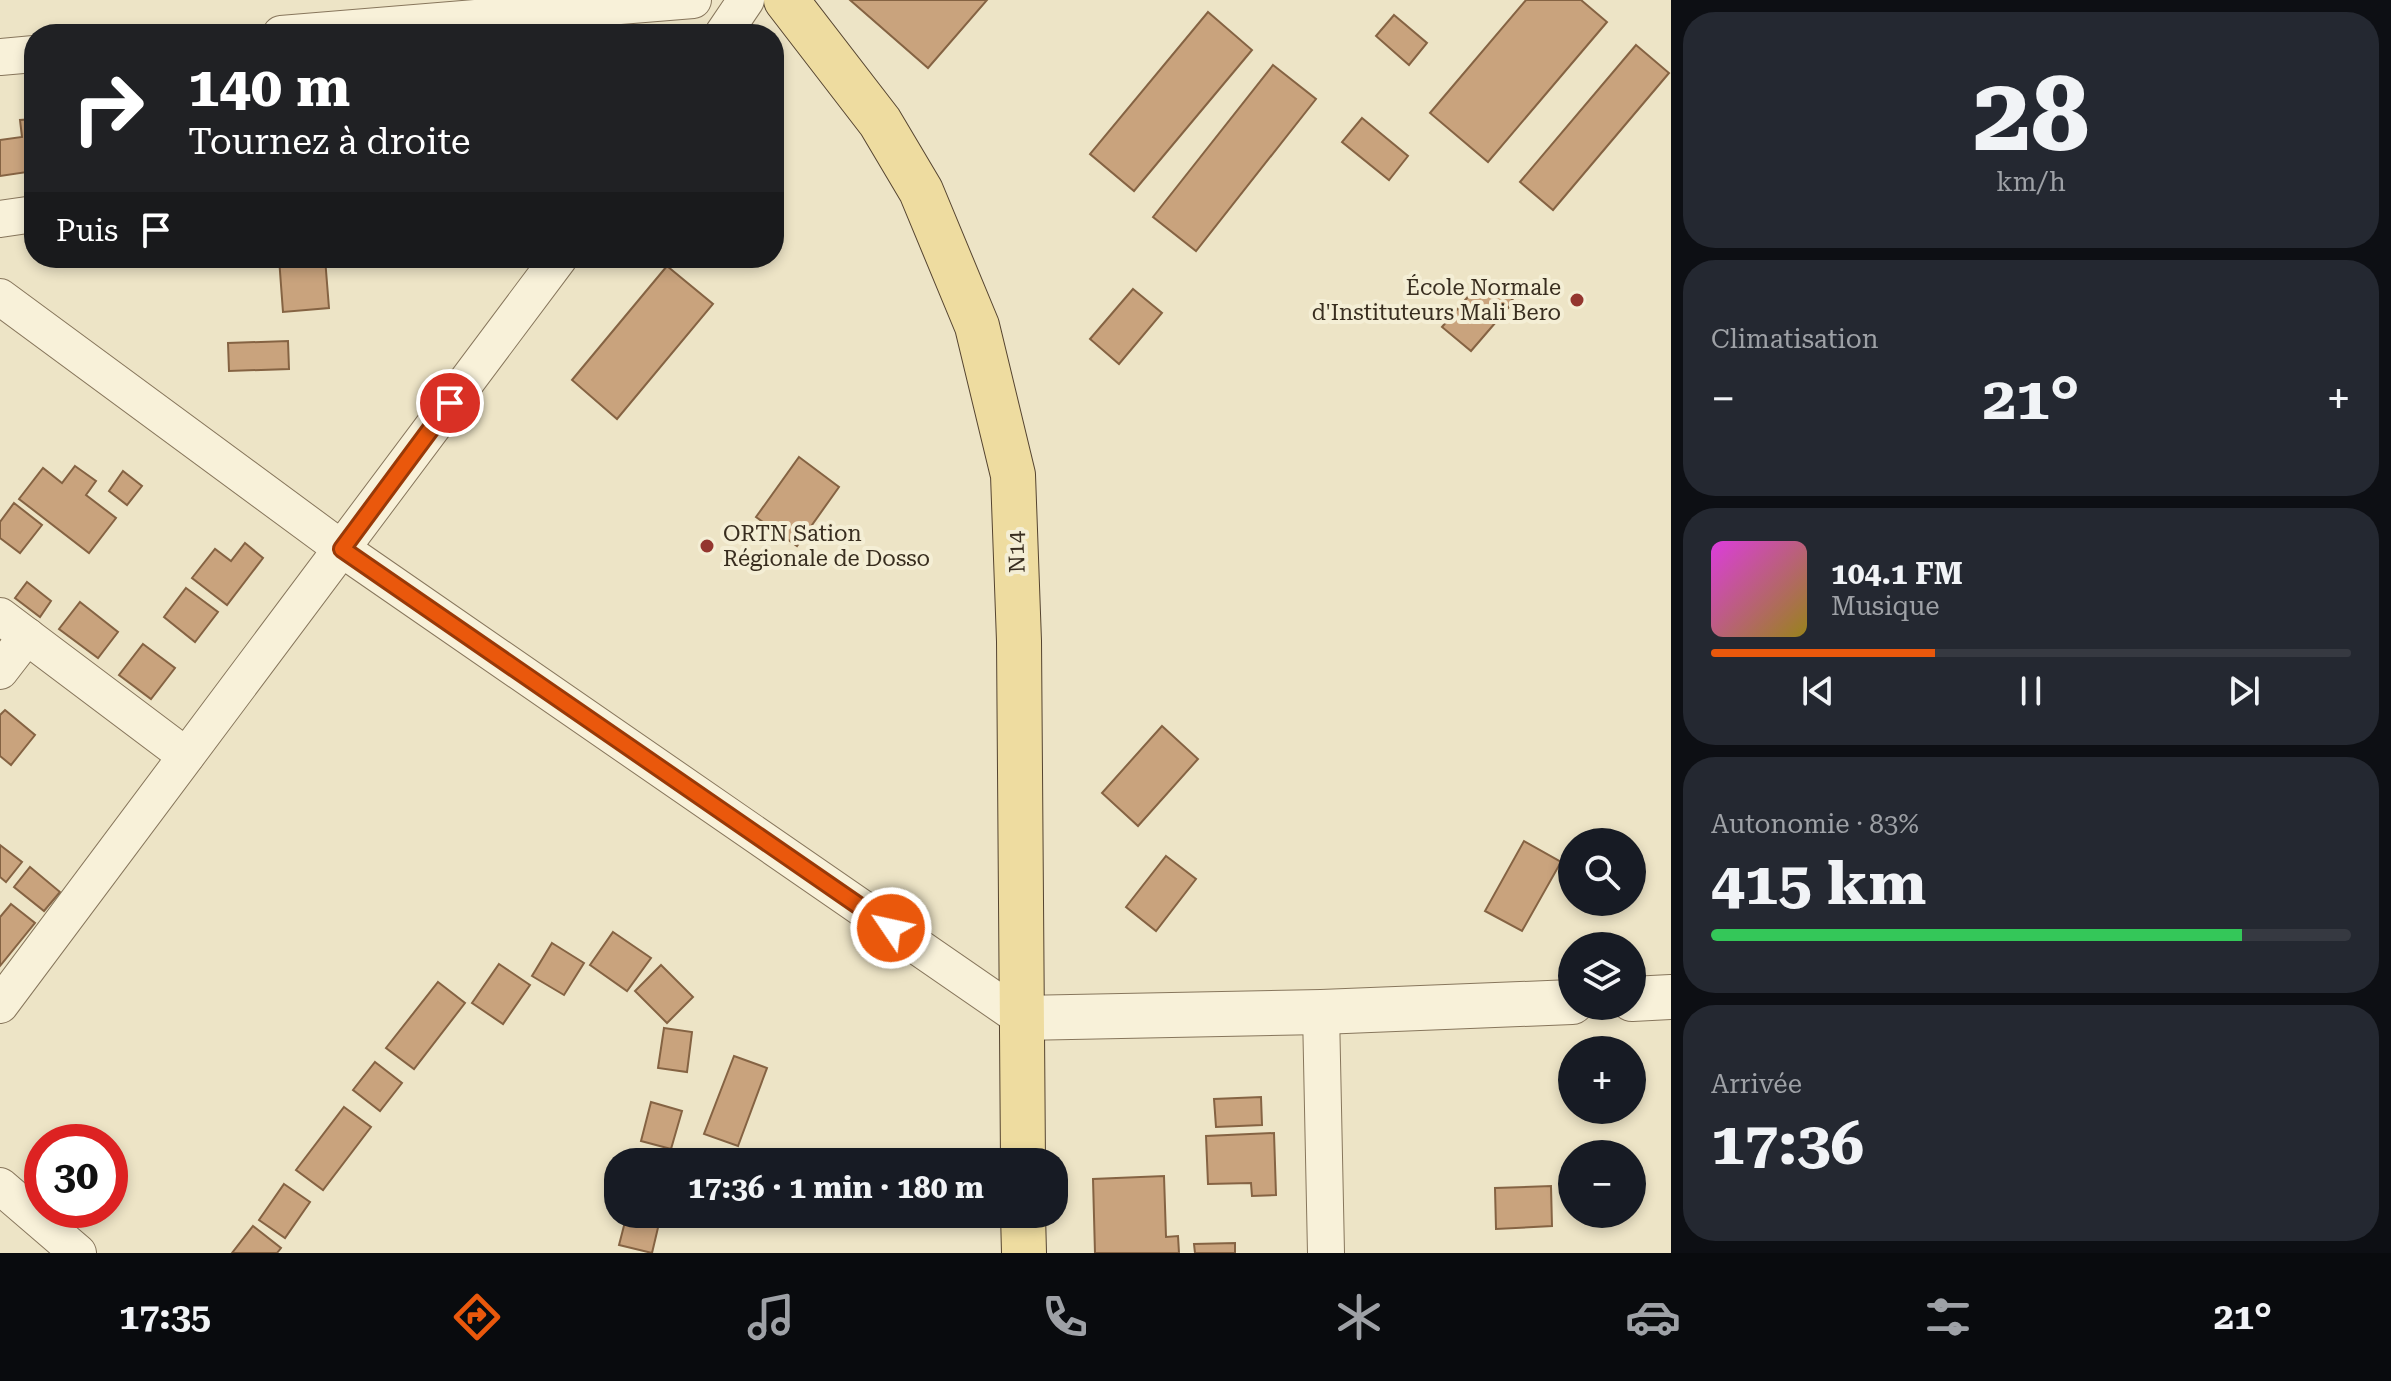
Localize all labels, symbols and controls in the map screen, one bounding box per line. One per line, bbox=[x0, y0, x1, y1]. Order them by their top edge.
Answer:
text: 140 m bbox=[188, 54, 350, 120]
text: 28 bbox=[1973, 54, 2089, 175]
icon: right bbox=[56, 56, 160, 160]
text: Tournez à droite bbox=[188, 121, 471, 163]
text: km/h bbox=[1996, 167, 2066, 197]
icon: arrive bbox=[134, 208, 178, 252]
text: Puis bbox=[56, 213, 118, 248]
place label: École Normale d'Instituteurs Mali Bero bbox=[1312, 274, 1561, 325]
marker: École Normale d'Instituteurs Mali Bero bbox=[1568, 291, 1586, 309]
text: Climatisation bbox=[1711, 324, 1878, 354]
text: 21° bbox=[1982, 363, 2080, 434]
pin bbox=[416, 369, 484, 437]
text: − bbox=[1711, 373, 1736, 425]
text: + bbox=[2326, 373, 2351, 425]
icon: arrive bbox=[428, 381, 472, 425]
place label: ORTN Sation Régionale de Dosso bbox=[723, 521, 930, 571]
street label: N14 bbox=[1003, 530, 1030, 574]
marker: ORTN Sation Régionale de Dosso bbox=[698, 537, 716, 555]
text: 104.1 FM bbox=[1831, 556, 1963, 591]
text: Musique bbox=[1831, 591, 1940, 621]
icon: previous bbox=[1796, 669, 1840, 713]
icon: pause bbox=[2009, 669, 2053, 713]
icon: next bbox=[2222, 669, 2266, 713]
text: Autonomie · 83% bbox=[1711, 809, 1919, 839]
map controls bbox=[1558, 828, 1646, 1228]
button: search bbox=[1558, 828, 1646, 916]
text: 415 km bbox=[1711, 848, 1926, 919]
position arrow bbox=[849, 886, 933, 970]
button: layers bbox=[1558, 932, 1646, 1020]
button: + bbox=[1558, 1036, 1646, 1124]
text: Arrivée bbox=[1711, 1069, 1802, 1099]
text: 17:36 bbox=[1711, 1108, 1864, 1179]
speed limit sign: 30 bbox=[24, 1124, 128, 1228]
button: − bbox=[1558, 1140, 1646, 1228]
text: 17:36 · 1 min · 180 m bbox=[688, 1170, 984, 1205]
icon: directions bbox=[449, 1289, 505, 1345]
icon: music bbox=[743, 1289, 799, 1345]
icon: phone bbox=[1037, 1289, 1093, 1345]
icon: climate bbox=[1331, 1289, 1387, 1345]
icon: car bbox=[1625, 1289, 1681, 1345]
icon: filters bbox=[1920, 1289, 1976, 1345]
text: 17:35 bbox=[119, 1296, 211, 1338]
text: 21° bbox=[2214, 1296, 2272, 1338]

